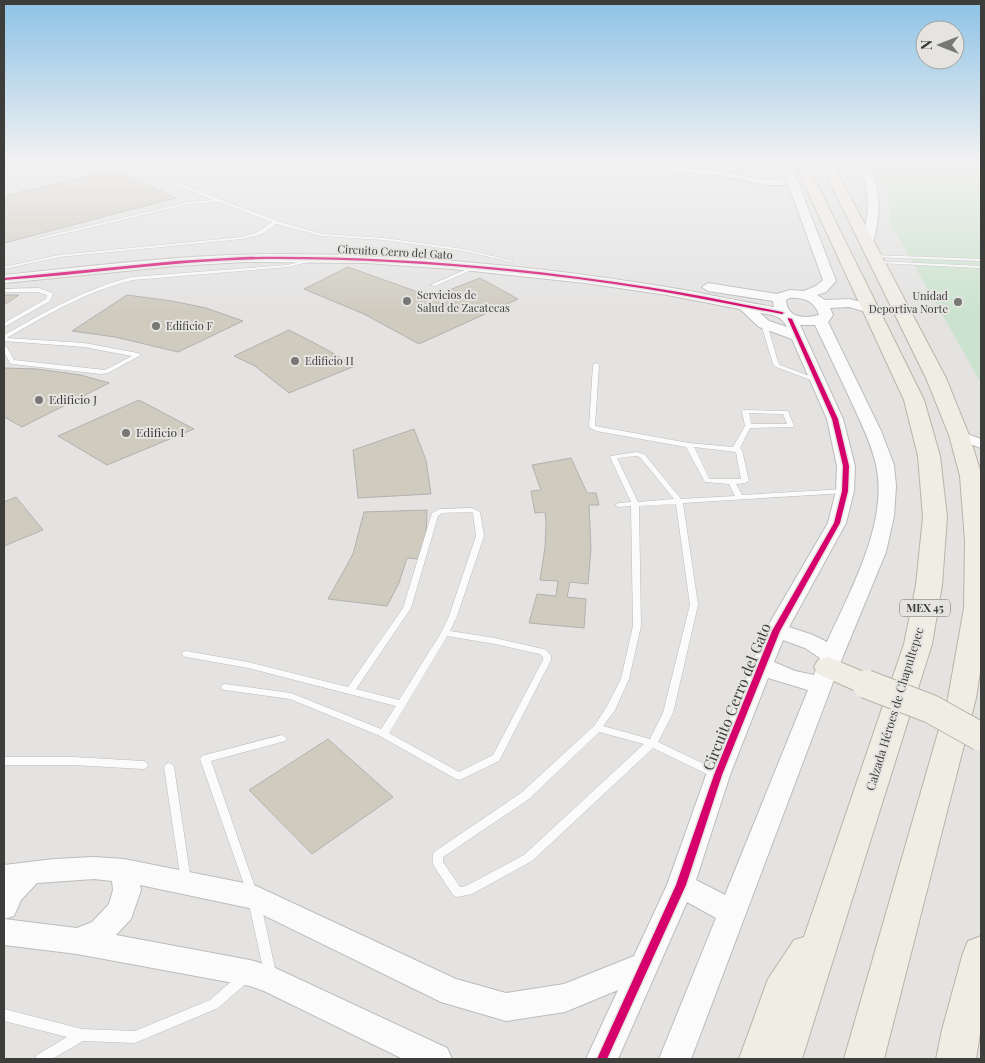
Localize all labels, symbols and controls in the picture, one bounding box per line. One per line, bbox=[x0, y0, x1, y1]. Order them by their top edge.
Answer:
north arrow bbox=[915, 20, 965, 70]
text: N bbox=[917, 40, 936, 50]
street label: Circuito Cerro del Gato bbox=[337, 241, 453, 262]
place label: Servicios de Salud de Zacatecas bbox=[417, 287, 510, 315]
place label: Unidad Deportiva Norte bbox=[869, 288, 949, 316]
marker: Servicios de Salud de Zacatecas bbox=[401, 295, 413, 307]
marker: Unidad Deportiva Norte bbox=[952, 296, 964, 308]
place label: Edificio F bbox=[166, 318, 213, 333]
marker: Edificio F bbox=[150, 320, 162, 332]
place label: Edificio H bbox=[305, 353, 354, 368]
marker: Edificio H bbox=[289, 355, 301, 367]
place label: Edificio J bbox=[49, 391, 97, 407]
marker: Edificio J bbox=[33, 394, 45, 406]
place label: Edificio I bbox=[136, 424, 184, 440]
marker: Edificio I bbox=[120, 427, 132, 439]
road number: MEX 45 bbox=[900, 600, 950, 616]
street label: Circuito Cerro del Gato bbox=[697, 620, 775, 773]
street label: Calzada Héroes de Chapultepec bbox=[862, 625, 927, 792]

